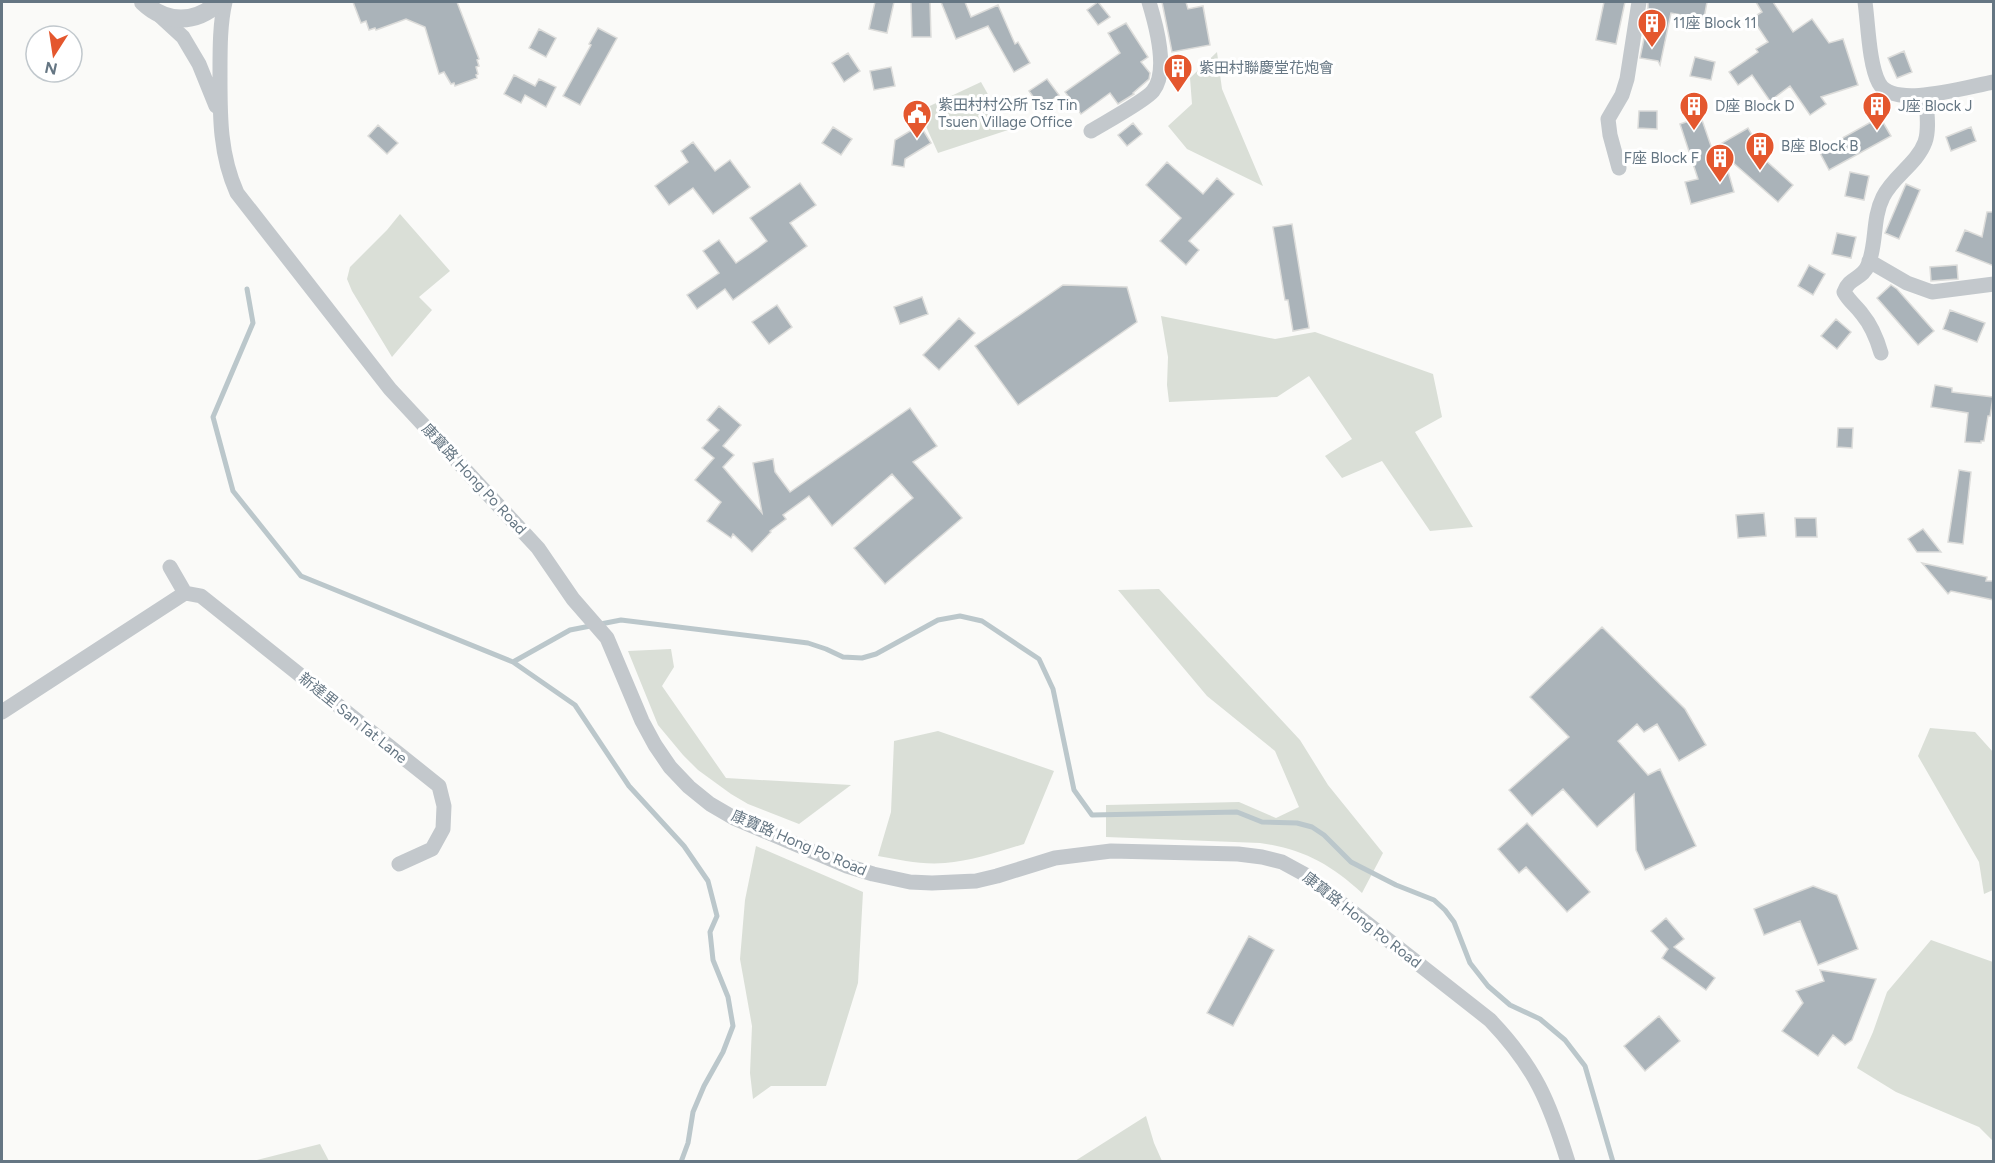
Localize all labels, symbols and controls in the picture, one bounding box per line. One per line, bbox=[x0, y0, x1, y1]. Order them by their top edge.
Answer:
building icon: 11座 Block 11 bbox=[1636, 7, 1668, 49]
place label: 11座 Block 11 bbox=[1673, 14, 1757, 32]
north arrow bbox=[24, 24, 84, 84]
building icon: 紫田村聯慶堂花炮會 bbox=[1162, 52, 1194, 94]
text: N bbox=[43, 58, 59, 79]
place label: 紫田村聯慶堂花炮會 bbox=[1199, 59, 1334, 77]
building icon: D座 Block D bbox=[1678, 90, 1710, 132]
building icon: J座 Block J bbox=[1861, 90, 1893, 132]
place label: 紫田村村公所 Tsz Tin Tsuen Village Office bbox=[938, 96, 1077, 131]
place label: D座 Block D bbox=[1715, 97, 1795, 115]
place label: J座 Block J bbox=[1898, 97, 1972, 115]
public building icon: 紫田村村公所 Tsz Tin Tsuen Village Office bbox=[901, 98, 933, 140]
building icon: B座 Block B bbox=[1744, 130, 1776, 172]
place label: B座 Block B bbox=[1781, 137, 1858, 155]
building icon: F座 Block F bbox=[1704, 142, 1736, 184]
place label: F座 Block F bbox=[1624, 149, 1699, 167]
street label: 康寶路 Hong Po Road bbox=[418, 420, 530, 538]
street label: 新達里 San Tat Lane bbox=[295, 669, 411, 767]
street label: 康寶路 Hong Po Road bbox=[729, 806, 869, 880]
street label: 康寶路 Hong Po Road bbox=[1299, 868, 1425, 972]

